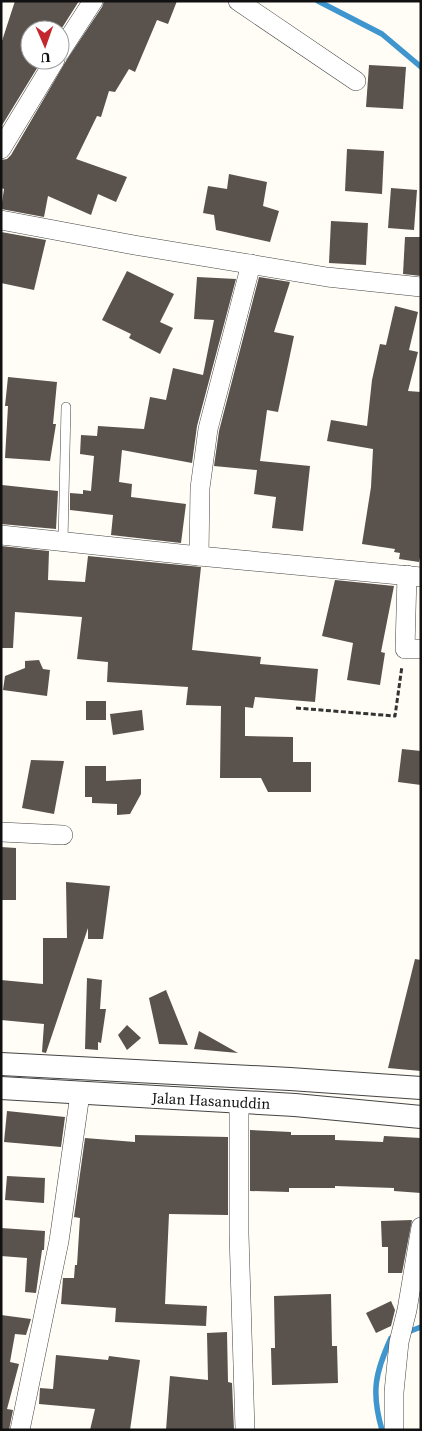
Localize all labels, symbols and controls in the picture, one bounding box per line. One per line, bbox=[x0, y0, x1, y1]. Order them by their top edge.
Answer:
north arrow bbox=[20, 20, 70, 70]
text: U bbox=[40, 48, 51, 68]
street label: Jalan Hasanuddin bbox=[150, 1087, 271, 1114]

